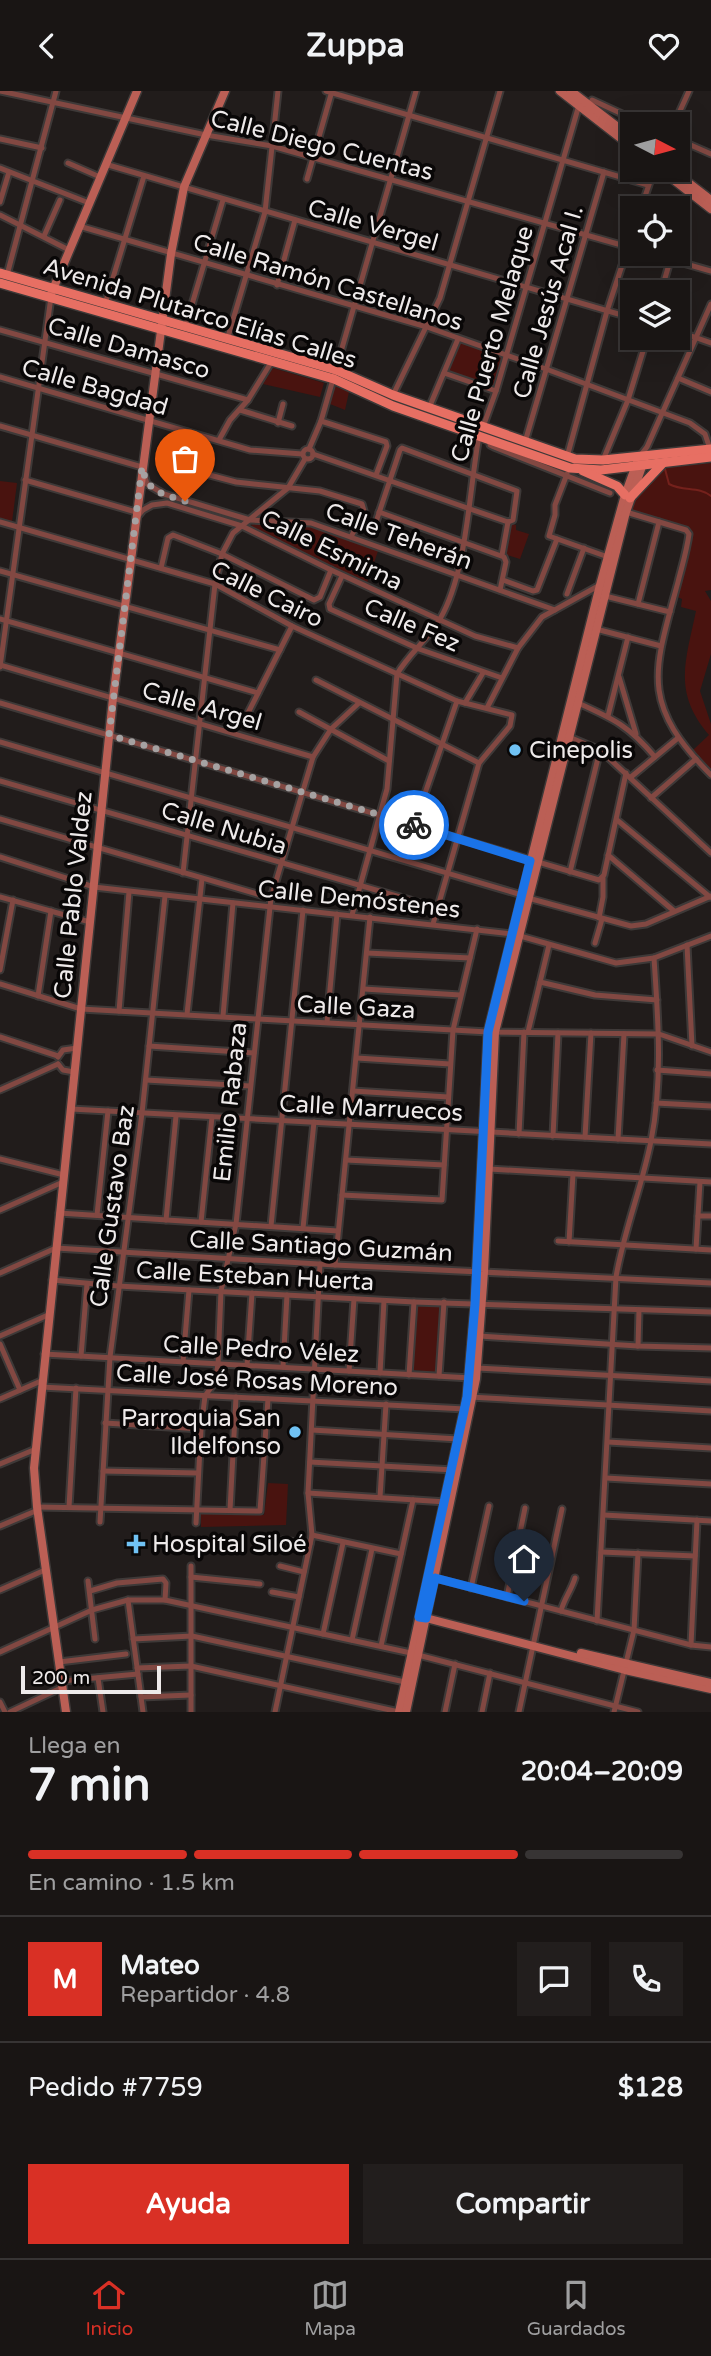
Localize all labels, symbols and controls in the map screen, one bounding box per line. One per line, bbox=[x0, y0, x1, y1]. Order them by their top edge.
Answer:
icon: back bbox=[28, 27, 66, 65]
text: Zuppa bbox=[306, 27, 405, 65]
icon: heart bbox=[645, 27, 683, 65]
street label: Calle Diego Cuentas bbox=[208, 104, 436, 187]
north arrow bbox=[620, 112, 690, 182]
map controls bbox=[620, 112, 690, 350]
street label: Calle Vergel bbox=[304, 193, 441, 258]
button: locate bbox=[620, 196, 690, 266]
street label: Calle Jesús Acal I. bbox=[507, 202, 590, 402]
street label: Calle Puerto Melaque bbox=[445, 223, 540, 466]
street label: Calle Ramón Castellanos bbox=[190, 228, 466, 337]
street label: Avenida Plutarco Elías Calles bbox=[40, 252, 360, 375]
button: layers bbox=[620, 280, 690, 350]
street label: Calle Damasco bbox=[44, 311, 213, 386]
street label: Calle Bagdad bbox=[18, 353, 171, 422]
pin bbox=[155, 429, 215, 501]
icon: bag bbox=[166, 440, 204, 478]
street label: Calle Teherán bbox=[321, 496, 476, 576]
street label: Calle Esmirna bbox=[256, 504, 407, 597]
street label: Calle Cairo bbox=[206, 555, 328, 634]
street label: Calle Fez bbox=[360, 592, 464, 659]
street label: Calle Argel bbox=[139, 676, 265, 737]
place label: Cinepolis bbox=[529, 736, 633, 765]
marker: Cinepolis bbox=[507, 742, 523, 758]
street label: Calle Pablo Valdez bbox=[48, 790, 99, 1000]
courier bbox=[379, 790, 449, 860]
street label: Calle Nubia bbox=[157, 796, 290, 861]
icon: bike bbox=[395, 806, 433, 844]
street label: Calle Demóstenes bbox=[256, 874, 462, 925]
street label: Calle Gaza bbox=[296, 990, 416, 1025]
street label: Emilio Rabaza bbox=[208, 1021, 253, 1183]
street label: Calle Marruecos bbox=[278, 1089, 464, 1128]
street label: Calle Gustavo Baz bbox=[84, 1103, 141, 1309]
street label: Calle Santiago Guzmán bbox=[188, 1225, 454, 1268]
street label: Calle Esteban Huerta bbox=[135, 1256, 375, 1297]
street label: Calle Pedro Vélez bbox=[162, 1330, 360, 1369]
street label: Calle José Rosas Moreno bbox=[115, 1359, 399, 1402]
place label: Parroquia San Ildelfonso bbox=[121, 1404, 281, 1461]
marker: Parroquia San Ildelfonso bbox=[287, 1424, 303, 1440]
pin bbox=[494, 1529, 554, 1601]
place label: Hospital Siloé bbox=[152, 1530, 307, 1559]
marker: Hospital Siloé bbox=[126, 1534, 146, 1554]
icon: home bbox=[505, 1540, 543, 1578]
scale bar bbox=[21, 1663, 161, 1695]
text: 200 m bbox=[32, 1667, 90, 1689]
text: Llega en bbox=[28, 1732, 120, 1760]
text: 20:04–20:09 bbox=[521, 1756, 683, 1787]
text: 7 min bbox=[28, 1758, 151, 1813]
text: En camino · 1.5 km bbox=[28, 1869, 235, 1897]
button: chat bbox=[517, 1942, 591, 2016]
button: phone bbox=[609, 1942, 683, 2016]
text: Mateo bbox=[120, 1950, 200, 1981]
text: M bbox=[52, 1964, 78, 1995]
text: Repartidor · 4.8 bbox=[120, 1981, 290, 2009]
text: Pedido #7759 bbox=[28, 2072, 203, 2103]
text: $128 bbox=[618, 2072, 683, 2103]
button: Ayuda bbox=[28, 2164, 349, 2244]
button: Compartir bbox=[363, 2164, 683, 2244]
tab: Inicio bbox=[85, 2276, 133, 2340]
tab: Mapa bbox=[304, 2276, 356, 2340]
tab: Guardados bbox=[527, 2276, 626, 2340]

